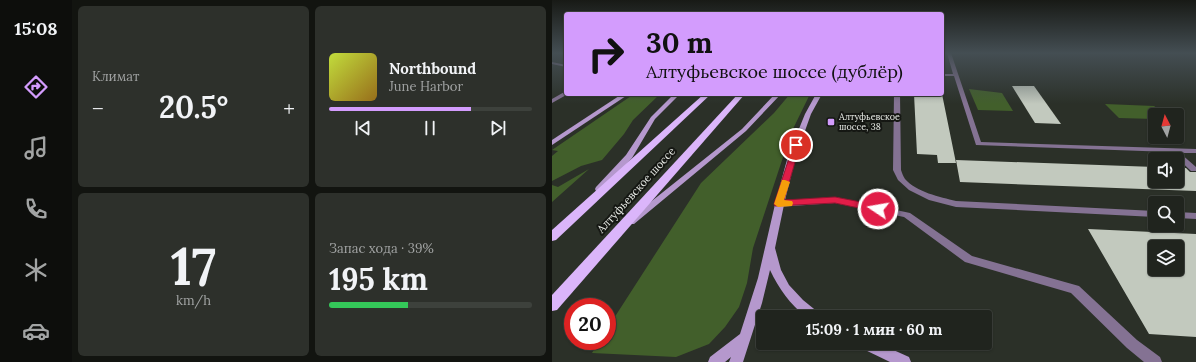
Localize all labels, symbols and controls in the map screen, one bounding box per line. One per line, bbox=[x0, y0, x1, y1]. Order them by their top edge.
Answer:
text: 15:08 bbox=[14, 17, 58, 40]
text: 30 m bbox=[646, 25, 713, 61]
icon: right bbox=[580, 28, 632, 80]
text: Northbound bbox=[389, 59, 476, 78]
text: Алтуфьевское шоссе (дублёр) bbox=[646, 60, 903, 83]
text: Климат bbox=[92, 68, 139, 85]
icon: directions bbox=[22, 73, 50, 101]
text: June Harbor bbox=[389, 78, 463, 95]
text: 20.5° bbox=[159, 88, 228, 126]
text: − bbox=[92, 94, 104, 122]
text: + bbox=[283, 94, 295, 122]
north arrow bbox=[1148, 108, 1184, 144]
map controls bbox=[1148, 108, 1184, 276]
place label: Алтуфьевское шоссе, 38 bbox=[838, 111, 900, 132]
icon: previous bbox=[352, 117, 374, 139]
icon: pause bbox=[419, 117, 441, 139]
icon: next bbox=[487, 117, 509, 139]
marker: Алтуфьевское шоссе, 38 bbox=[826, 117, 836, 127]
pin bbox=[779, 128, 813, 162]
icon: music bbox=[22, 134, 50, 162]
icon: arrive bbox=[785, 134, 807, 156]
street label: Алтуфьевское шоссе bbox=[593, 144, 678, 236]
button: sound bbox=[1148, 152, 1184, 188]
position arrow bbox=[857, 188, 899, 230]
icon: phone bbox=[22, 195, 50, 223]
button: search bbox=[1148, 196, 1184, 232]
text: 17 bbox=[171, 233, 216, 299]
text: Запас хода · 39% bbox=[329, 240, 434, 257]
button: layers bbox=[1148, 240, 1184, 276]
icon: climate bbox=[22, 256, 50, 284]
text: 195 km bbox=[329, 260, 428, 298]
text: km/h bbox=[176, 292, 211, 309]
speed limit sign: 20 bbox=[564, 298, 616, 350]
icon: car bbox=[22, 317, 50, 345]
text: 15:09 · 1 мин · 60 m bbox=[806, 320, 942, 339]

